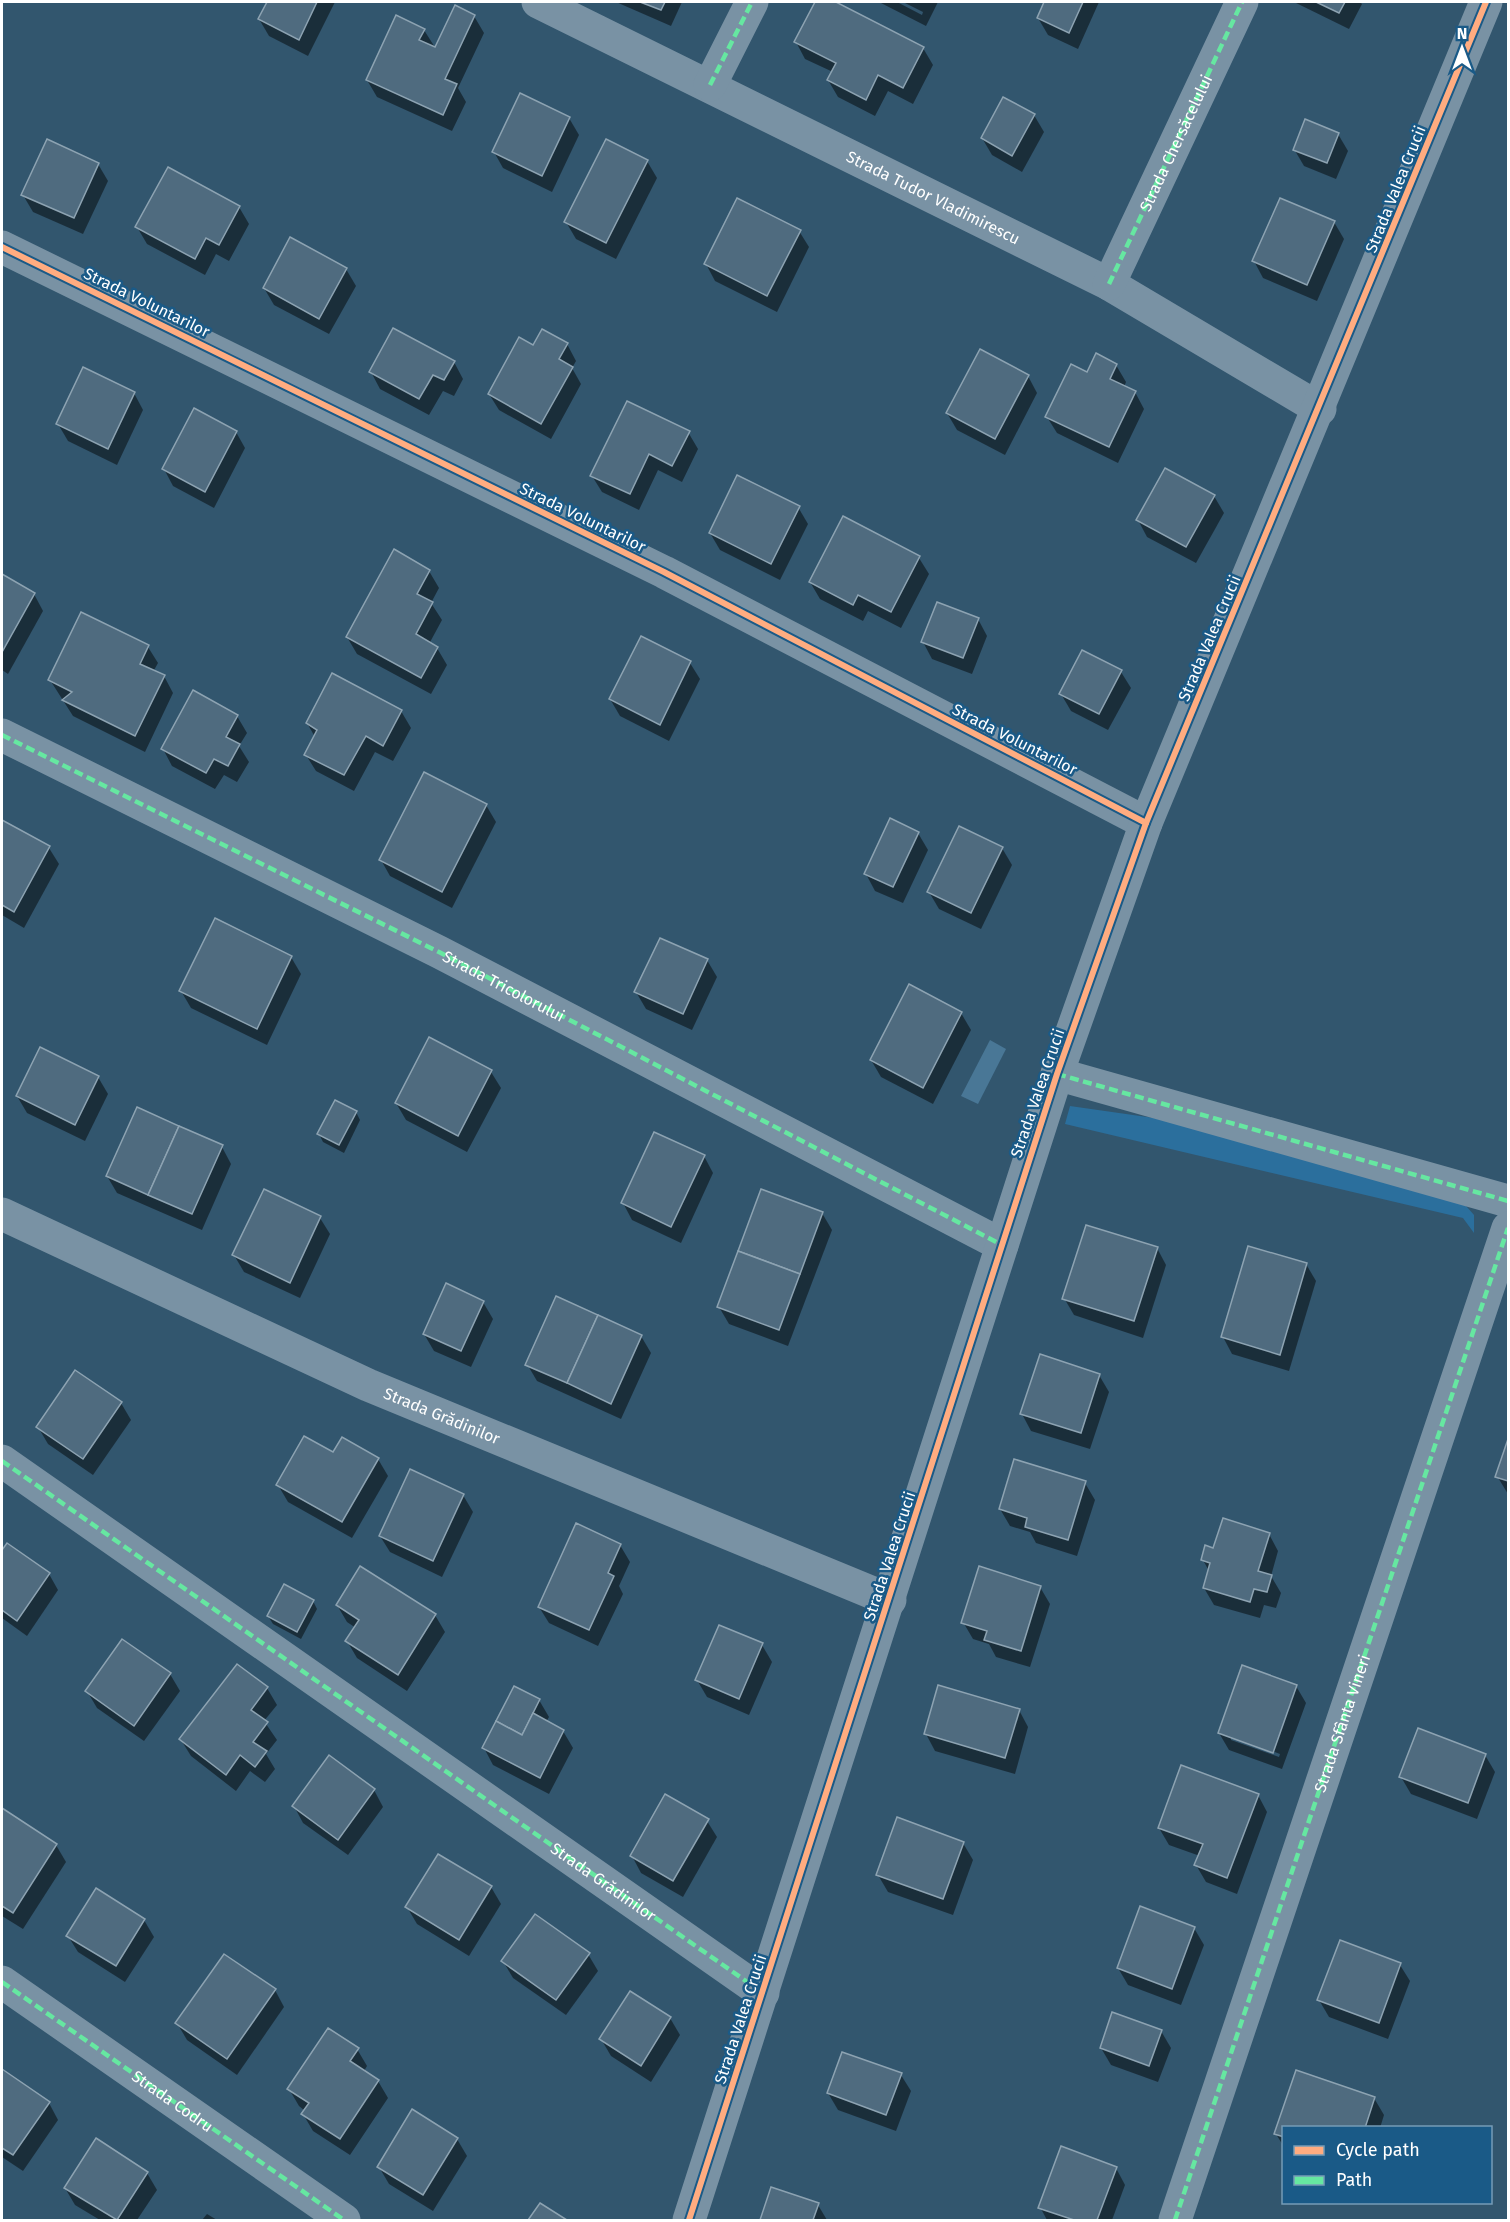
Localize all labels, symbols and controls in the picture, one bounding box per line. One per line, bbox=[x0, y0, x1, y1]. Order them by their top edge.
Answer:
north arrow bbox=[1432, 18, 1492, 78]
text: N bbox=[1457, 24, 1467, 43]
street label: Strada Chersăcelului bbox=[1136, 72, 1216, 215]
street label: Strada Valea Crucii bbox=[1361, 123, 1430, 255]
street label: Strada Tudor Vladimirescu bbox=[843, 147, 1023, 249]
street label: Strada Voluntarilor bbox=[81, 264, 214, 342]
street label: Strada Voluntarilor bbox=[517, 479, 650, 557]
street label: Strada Valea Crucii bbox=[1174, 572, 1245, 704]
street label: Strada Voluntarilor bbox=[949, 700, 1081, 780]
street label: Strada Tricolorului bbox=[440, 947, 568, 1026]
street label: Strada Valea Crucii bbox=[1006, 1026, 1068, 1160]
street label: Strada Grădinilor bbox=[381, 1384, 504, 1449]
street label: Strada Valea Crucii bbox=[860, 1489, 919, 1623]
street label: Strada Sfânta Vineri bbox=[1310, 1652, 1374, 1795]
street label: Strada Grădinilor bbox=[547, 1839, 660, 1926]
street label: Strada Valea Crucii bbox=[711, 1952, 770, 2086]
street label: Strada Codru bbox=[128, 2066, 217, 2136]
legend bbox=[1282, 2126, 1492, 2204]
text: Cycle path bbox=[1336, 2139, 1420, 2161]
text: Path bbox=[1336, 2169, 1372, 2191]

